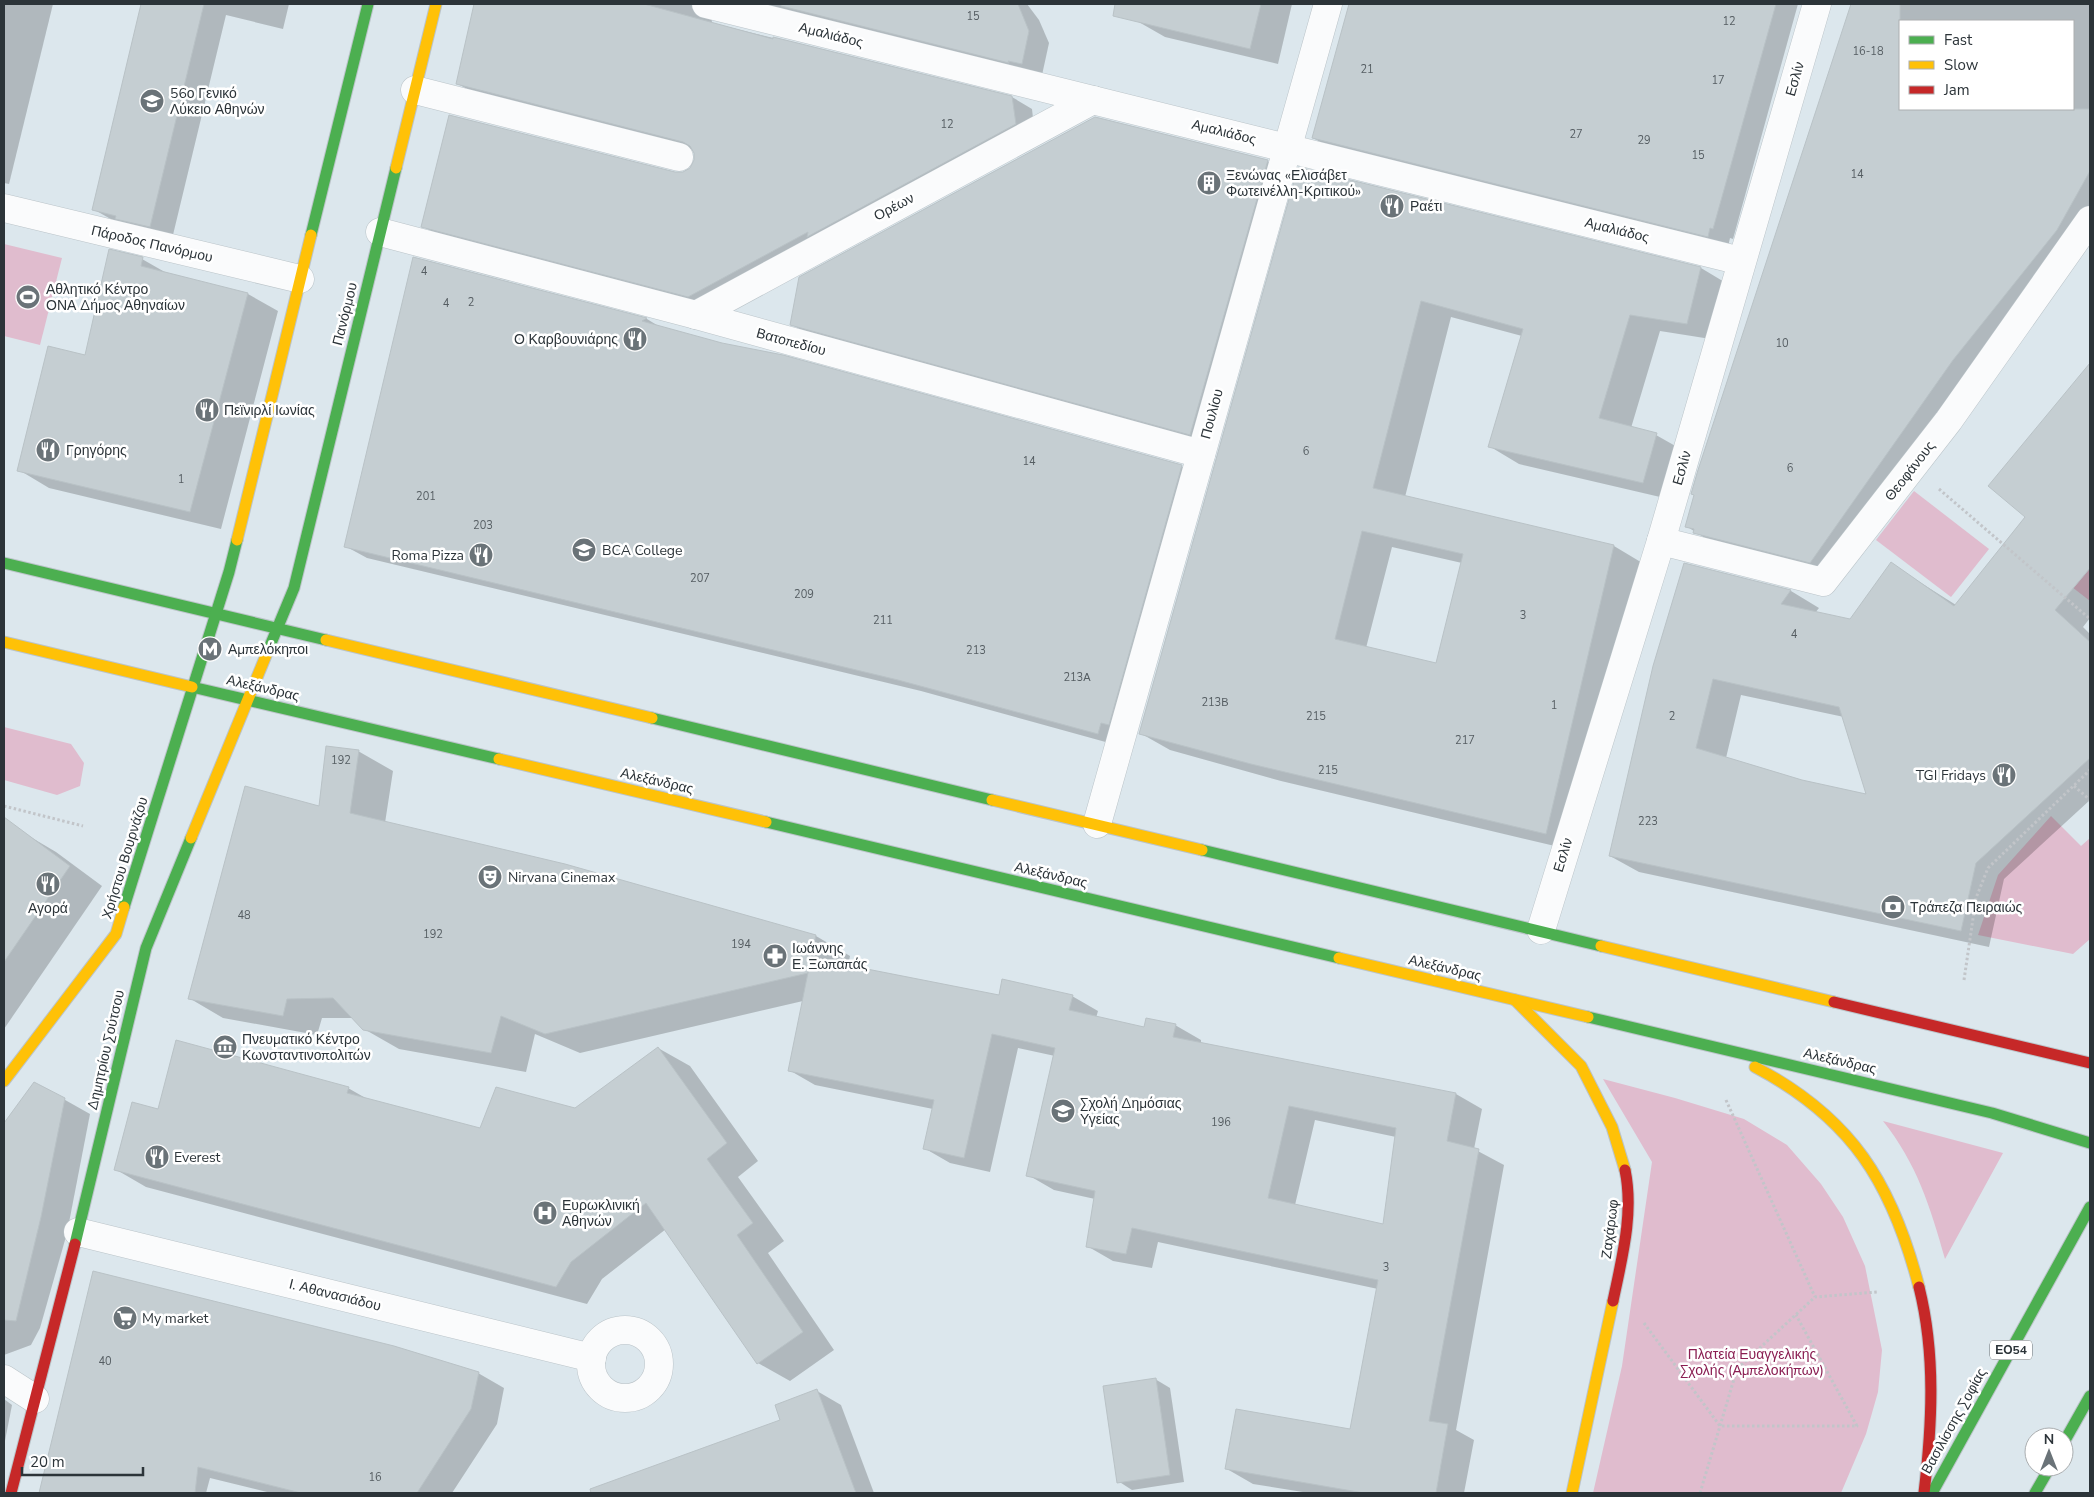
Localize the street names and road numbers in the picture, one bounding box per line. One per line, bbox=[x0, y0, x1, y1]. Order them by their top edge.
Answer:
street label: Αμαλιάδος bbox=[797, 18, 865, 52]
street label: Εσλίν bbox=[1781, 60, 1809, 98]
street label: Αμαλιάδος bbox=[1190, 115, 1258, 149]
street label: Ορέων bbox=[871, 189, 917, 225]
street label: Αμαλιάδος bbox=[1583, 213, 1651, 247]
street label: Πάροδος Πανόρμου bbox=[89, 221, 215, 267]
street label: Πανόρμου bbox=[328, 281, 362, 347]
street label: Βατοπεδίου bbox=[754, 324, 828, 360]
street label: Πουλίου bbox=[1196, 387, 1228, 441]
street label: Θεοφάνους bbox=[1881, 437, 1940, 505]
street label: Εσλίν bbox=[1668, 449, 1696, 487]
street label: Αλεξάνδρας bbox=[225, 670, 302, 706]
street label: Αλεξάνδρας bbox=[619, 763, 696, 799]
street label: Χρήστου Βουρνάζου bbox=[97, 795, 153, 921]
street label: Εσλίν bbox=[1549, 835, 1577, 875]
street label: Αλεξάνδρας bbox=[1013, 857, 1090, 893]
street label: Αλεξάνδρας bbox=[1407, 950, 1484, 986]
street label: Δημητρίου Σούτσου bbox=[83, 988, 129, 1112]
street label: Αλεξάνδρας bbox=[1802, 1043, 1879, 1079]
street label: Ζαχάρωφ bbox=[1597, 1198, 1623, 1260]
street label: Ι. Αθανασιάδου bbox=[287, 1274, 383, 1316]
road number: ΕΟ54 bbox=[1990, 1340, 2032, 1360]
street label: Βασιλίσσης Σοφίας bbox=[1917, 1365, 1991, 1477]

